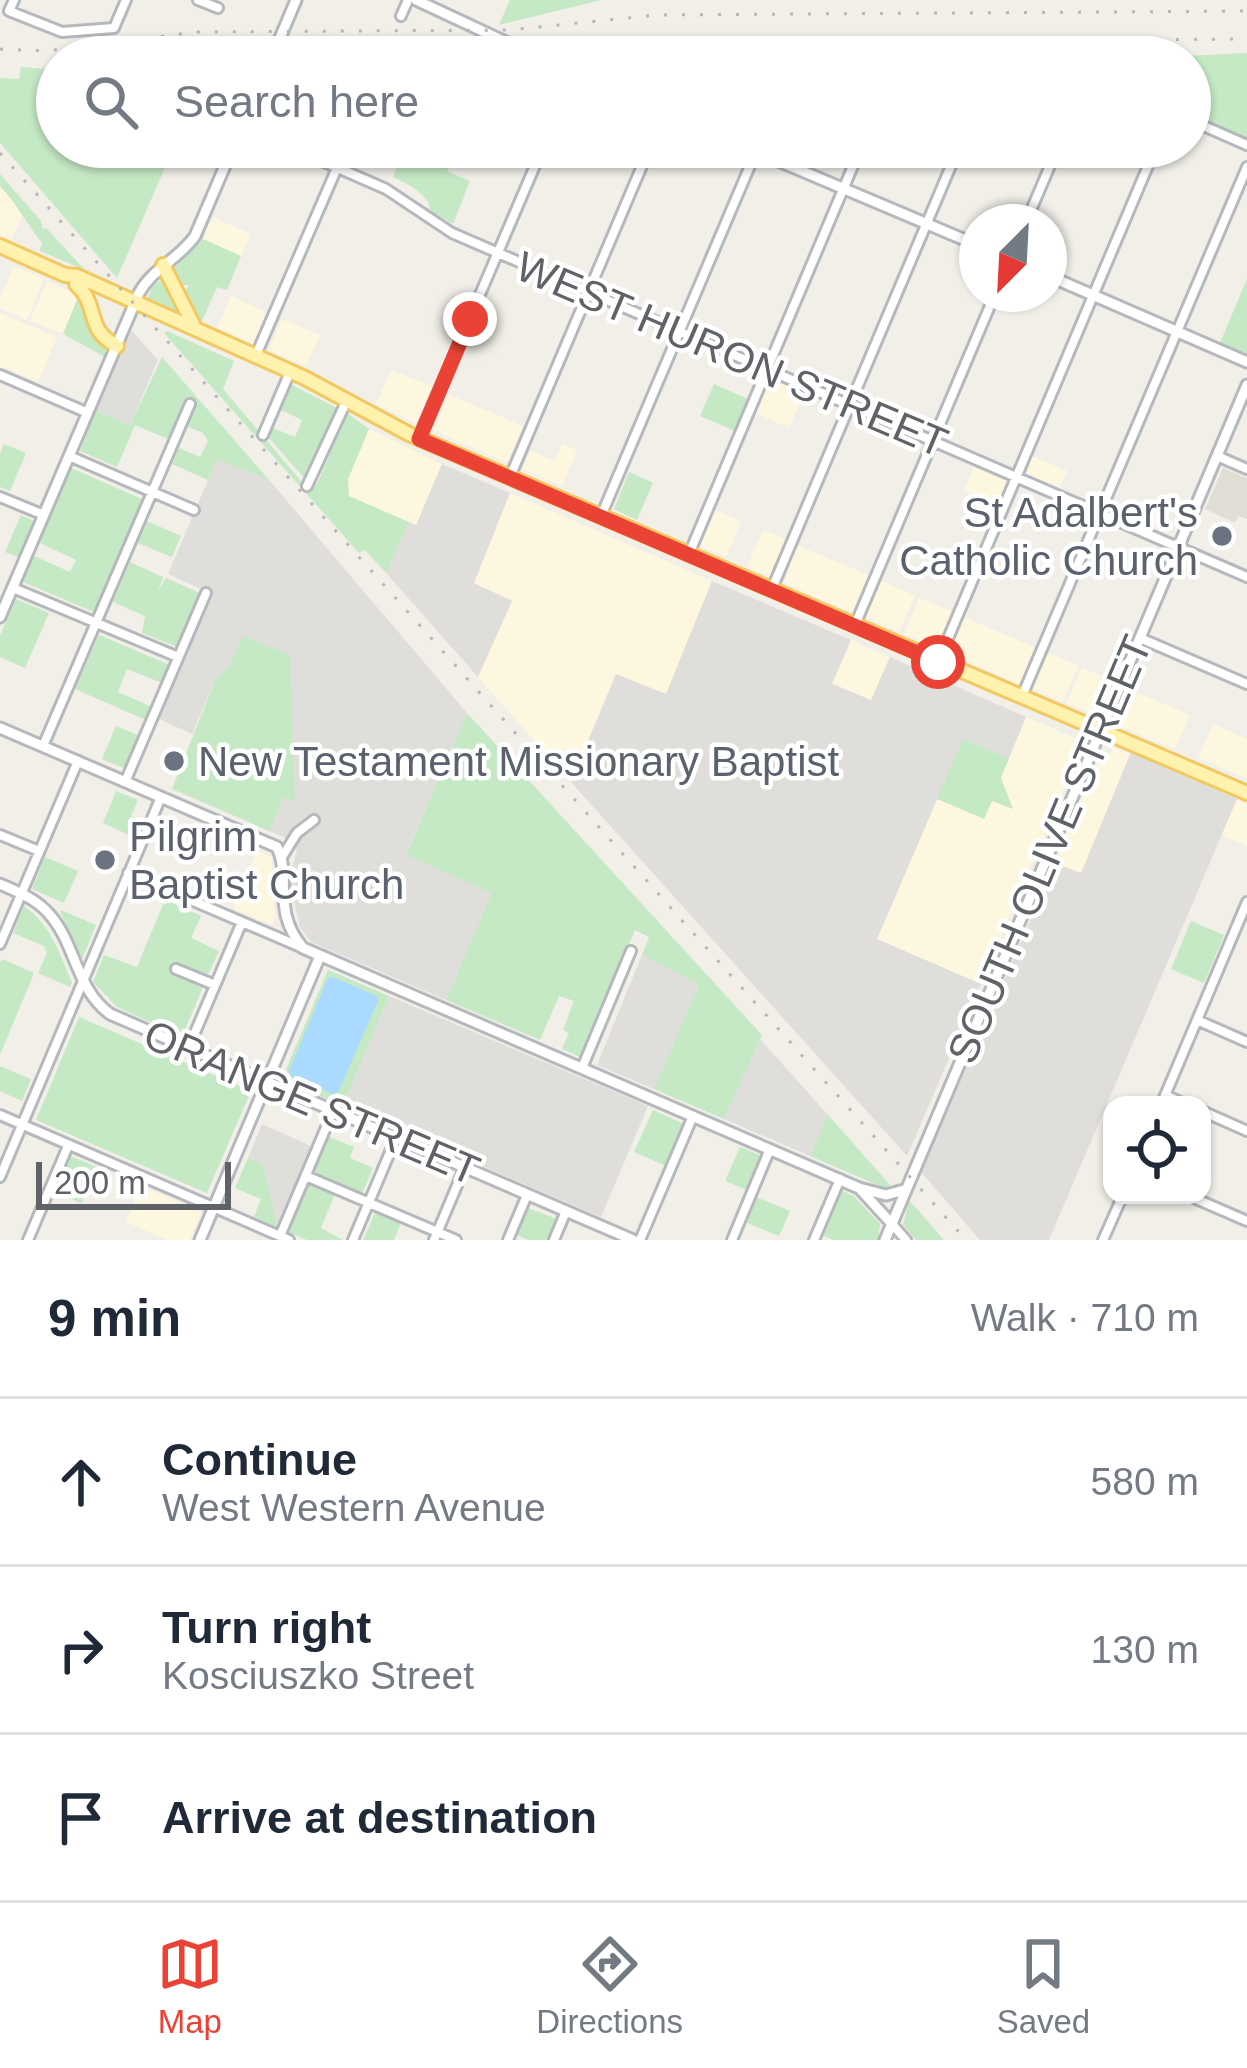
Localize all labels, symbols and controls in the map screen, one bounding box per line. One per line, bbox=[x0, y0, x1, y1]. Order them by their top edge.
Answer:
search box bbox=[36, 36, 1211, 168]
icon: search bbox=[78, 69, 144, 135]
text: Search here bbox=[174, 76, 419, 127]
north arrow bbox=[959, 204, 1067, 312]
street label: WEST HURON STREET bbox=[509, 242, 954, 467]
route end bbox=[443, 292, 497, 346]
place label: St Adalbert's Catholic Church bbox=[899, 489, 1198, 584]
marker: St Adalbert's Catholic Church bbox=[1209, 523, 1235, 549]
street label: SOUTH OLIVE STREET bbox=[938, 628, 1161, 1070]
route start bbox=[911, 635, 965, 689]
place label: New Testament Missionary Baptist bbox=[198, 738, 839, 785]
marker: New Testament Missionary Baptist bbox=[161, 748, 187, 774]
place label: Pilgrim Baptist Church bbox=[129, 813, 404, 908]
marker: Pilgrim Baptist Church bbox=[92, 847, 118, 873]
street label: ORANGE STREET bbox=[137, 1011, 486, 1194]
map controls bbox=[1103, 1096, 1211, 1204]
button: locate bbox=[1103, 1096, 1211, 1204]
scale bar bbox=[36, 1156, 231, 1209]
text: 200 m bbox=[54, 1164, 146, 1201]
text: 9 min bbox=[48, 1290, 181, 1347]
text: Walk · 710 m bbox=[971, 1296, 1199, 1339]
text: Continue bbox=[162, 1434, 357, 1485]
icon: ahead bbox=[48, 1449, 114, 1515]
text: 580 m bbox=[1091, 1460, 1199, 1503]
text: West Western Avenue bbox=[162, 1486, 546, 1529]
text: Turn right bbox=[162, 1602, 371, 1653]
icon: right bbox=[48, 1617, 114, 1683]
text: 130 m bbox=[1091, 1628, 1199, 1671]
text: Kosciuszko Street bbox=[162, 1654, 474, 1697]
icon: arrive bbox=[48, 1785, 114, 1851]
text: Arrive at destination bbox=[162, 1792, 597, 1843]
tab: Map bbox=[157, 1931, 223, 2041]
tab: Directions bbox=[536, 1931, 683, 2041]
tab: Saved bbox=[997, 1931, 1090, 2041]

